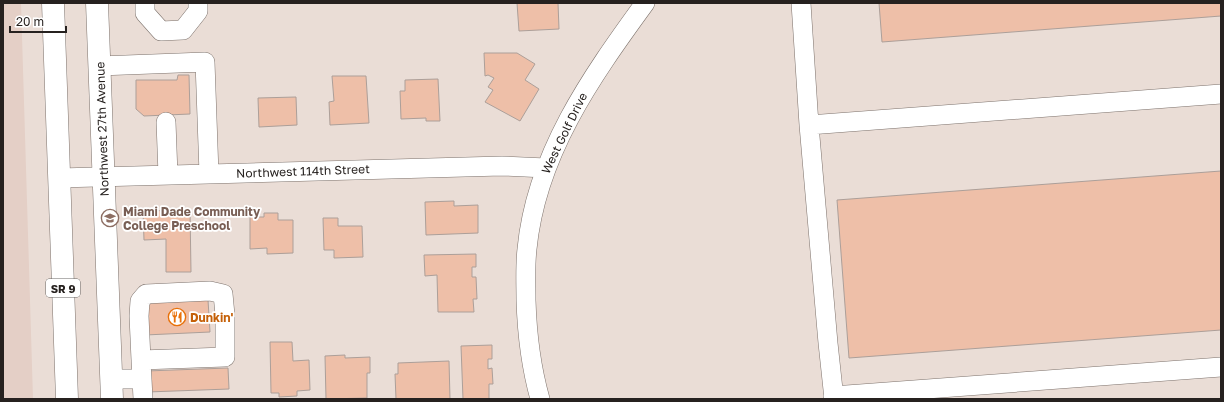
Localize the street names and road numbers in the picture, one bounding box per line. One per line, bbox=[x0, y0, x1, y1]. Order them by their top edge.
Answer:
street label: Northwest 27th Avenue bbox=[92, 61, 112, 197]
street label: West Golf Drive bbox=[538, 90, 590, 176]
street label: Northwest 114th Street bbox=[236, 161, 370, 181]
road number: SR 9 bbox=[46, 279, 80, 297]

